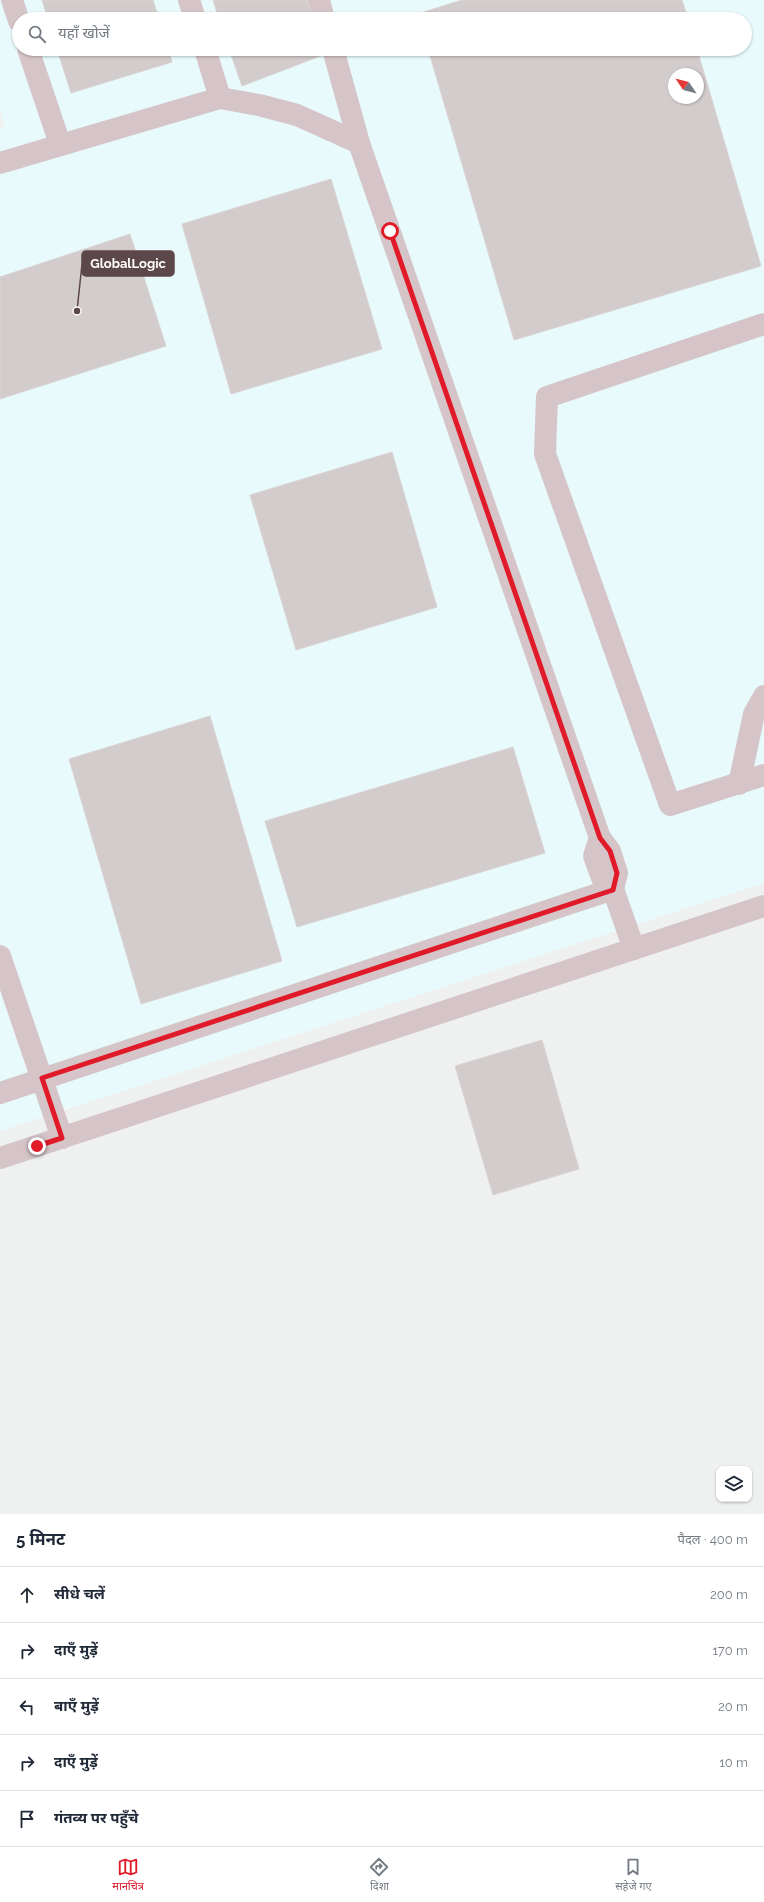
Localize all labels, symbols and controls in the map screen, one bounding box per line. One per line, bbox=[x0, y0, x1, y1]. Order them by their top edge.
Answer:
search box bbox=[12, 12, 752, 56]
icon: search bbox=[26, 23, 48, 45]
text: यहाँ खोजें bbox=[58, 24, 110, 42]
north arrow bbox=[668, 68, 704, 104]
route start bbox=[381, 222, 399, 240]
callout: GlobalLogic bbox=[82, 251, 174, 276]
text: GlobalLogic bbox=[90, 256, 166, 271]
route end bbox=[28, 1137, 46, 1155]
map controls bbox=[716, 1466, 752, 1502]
button: layers bbox=[716, 1466, 752, 1502]
text: 5 मिनट bbox=[16, 1529, 65, 1549]
text: पैदल · 400 m bbox=[678, 1532, 748, 1547]
icon: ahead bbox=[16, 1584, 38, 1606]
text: सीधे चलें bbox=[54, 1585, 105, 1603]
text: 200 m bbox=[710, 1587, 748, 1602]
icon: right bbox=[16, 1640, 38, 1662]
text: दाएँ मुड़ें bbox=[54, 1641, 98, 1659]
text: 170 m bbox=[712, 1643, 748, 1658]
icon: left bbox=[16, 1696, 38, 1718]
text: बाएँ मुड़ें bbox=[54, 1697, 99, 1715]
text: 20 m bbox=[718, 1699, 748, 1714]
icon: right bbox=[16, 1752, 38, 1774]
text: दाएँ मुड़ें bbox=[54, 1753, 98, 1771]
text: 10 m bbox=[719, 1755, 748, 1770]
icon: arrive bbox=[16, 1808, 38, 1830]
text: गंतव्य पर पहुँचे bbox=[54, 1809, 138, 1827]
tab: मानचित्र bbox=[112, 1856, 144, 1894]
tab: दिशा bbox=[368, 1856, 390, 1894]
tab: सहेजे गए bbox=[615, 1856, 652, 1894]

